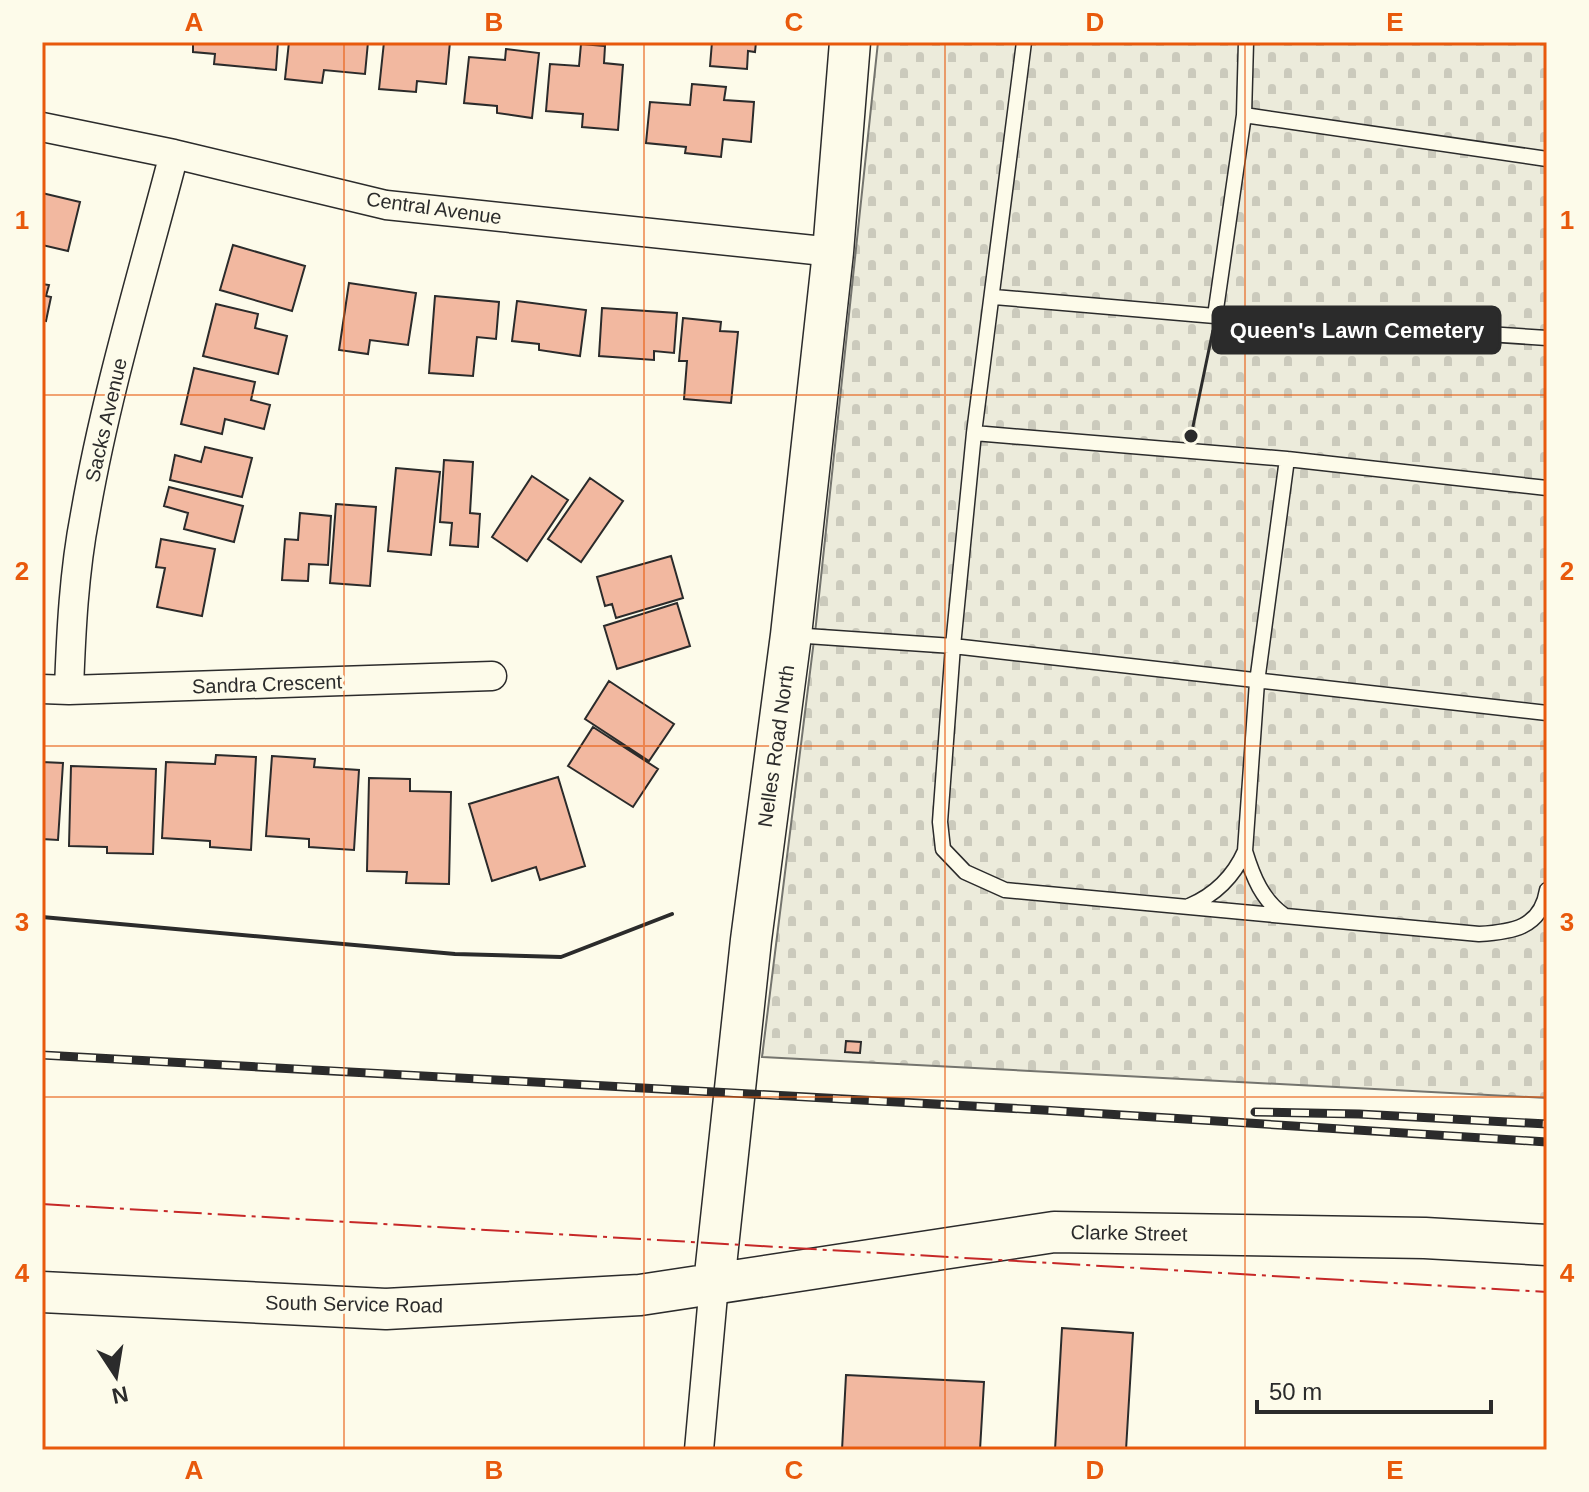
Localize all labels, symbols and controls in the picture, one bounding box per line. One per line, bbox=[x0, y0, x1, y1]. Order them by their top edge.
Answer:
text: A bbox=[185, 7, 204, 37]
text: B bbox=[485, 7, 503, 37]
text: C bbox=[785, 7, 804, 37]
text: D bbox=[1086, 7, 1104, 37]
text: E bbox=[1386, 7, 1404, 37]
street label: Central Avenue bbox=[365, 188, 503, 228]
text: 1 bbox=[15, 205, 29, 235]
text: 1 bbox=[1560, 205, 1574, 235]
callout: Queen's Lawn Cemetery bbox=[1213, 307, 1500, 353]
text: Queen's Lawn Cemetery bbox=[1230, 318, 1485, 343]
street label: Sacks Avenue bbox=[81, 356, 131, 484]
text: 2 bbox=[15, 556, 29, 586]
text: 2 bbox=[1560, 556, 1574, 586]
street label: Nelles Road North bbox=[754, 664, 798, 828]
street label: Sandra Crescent bbox=[192, 670, 343, 698]
text: 3 bbox=[15, 907, 29, 937]
text: 3 bbox=[1560, 907, 1574, 937]
street label: Clarke Street bbox=[1070, 1221, 1188, 1245]
text: 4 bbox=[15, 1258, 30, 1288]
text: 4 bbox=[1560, 1258, 1575, 1288]
street label: South Service Road bbox=[265, 1291, 443, 1317]
north arrow bbox=[76, 1336, 156, 1416]
scale bar bbox=[1257, 1364, 1491, 1414]
text: 50 m bbox=[1269, 1378, 1322, 1405]
text: N bbox=[110, 1381, 130, 1409]
text: A bbox=[185, 1455, 204, 1485]
text: B bbox=[485, 1455, 503, 1485]
text: C bbox=[785, 1455, 804, 1485]
text: D bbox=[1086, 1455, 1104, 1485]
text: E bbox=[1386, 1455, 1404, 1485]

